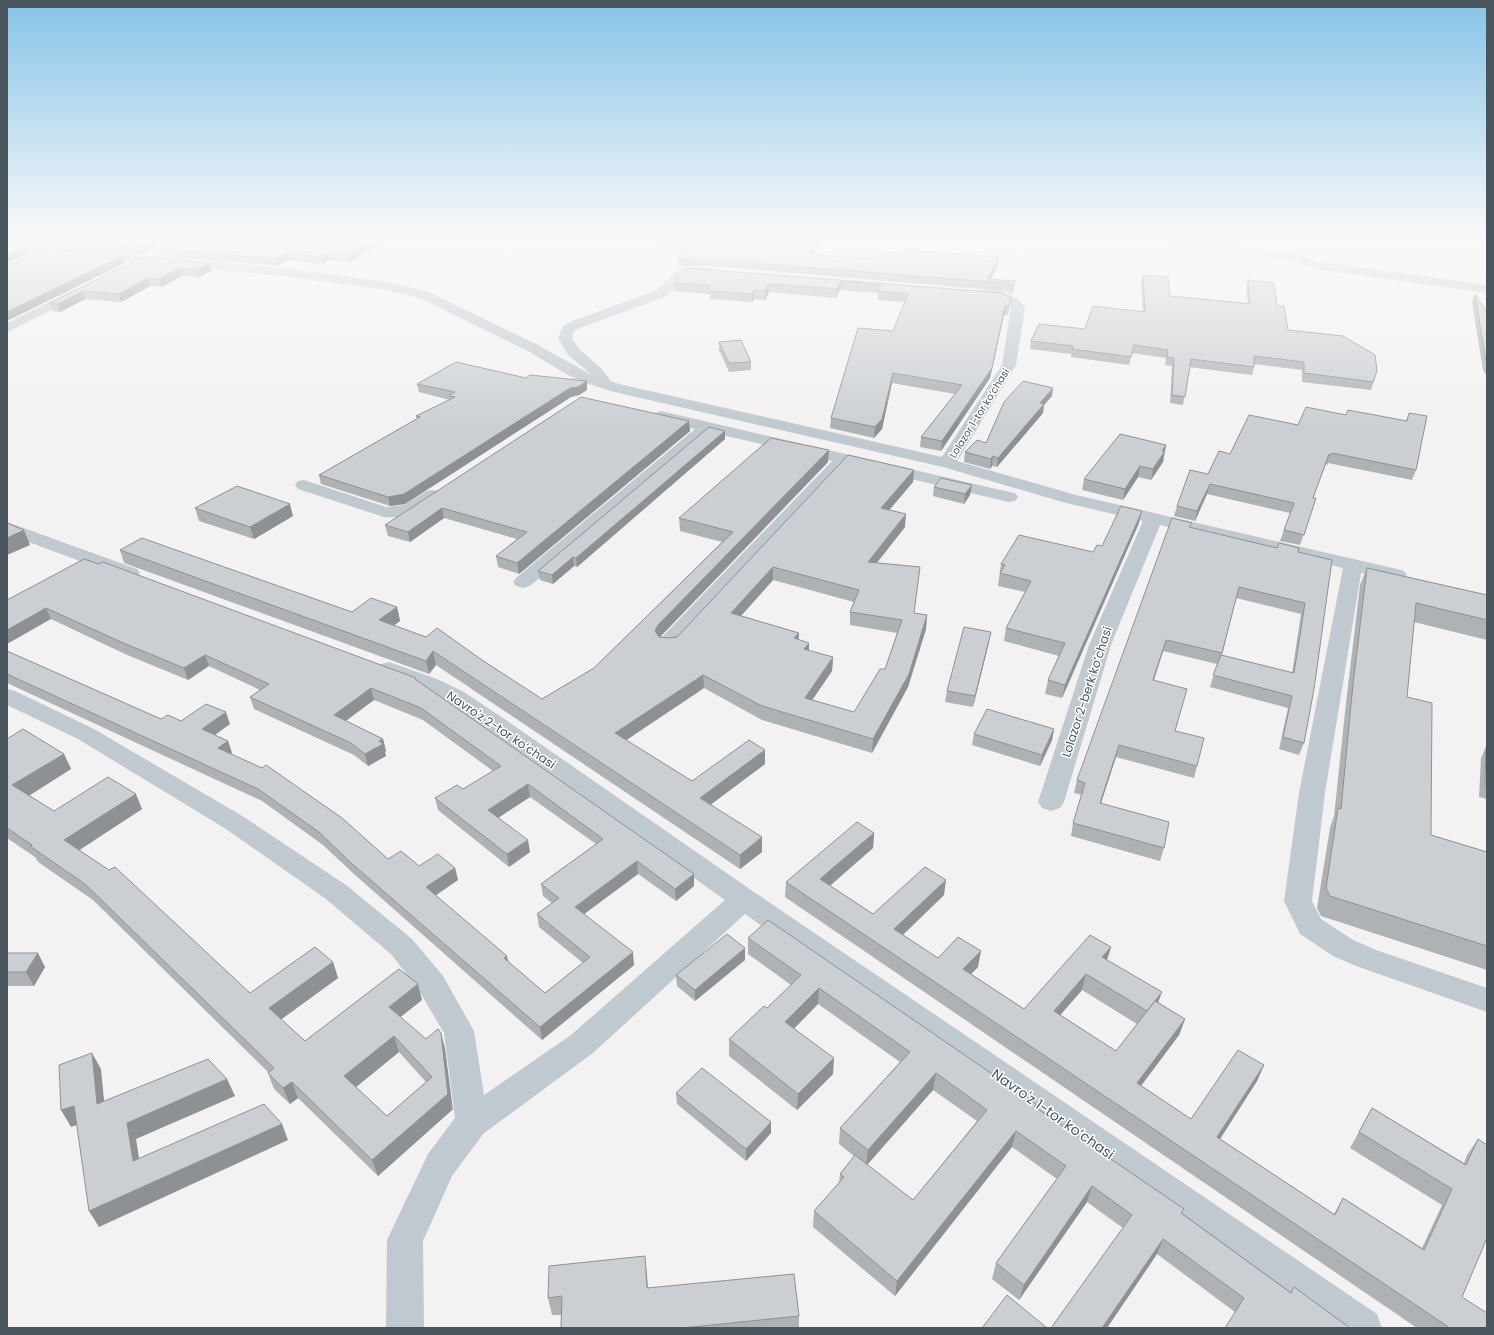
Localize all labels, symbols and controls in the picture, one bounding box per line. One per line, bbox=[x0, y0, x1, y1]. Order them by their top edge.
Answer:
street label: Lolazor 1-tor ko‘chasi bbox=[946, 366, 1013, 461]
street label: Lolazor 2-berk koʼchasi bbox=[1057, 624, 1116, 759]
street label: Navro'z 2-tor koʼchasi bbox=[443, 687, 559, 772]
street label: Navro'z 1-tor ko‘chasi bbox=[988, 1064, 1118, 1164]

